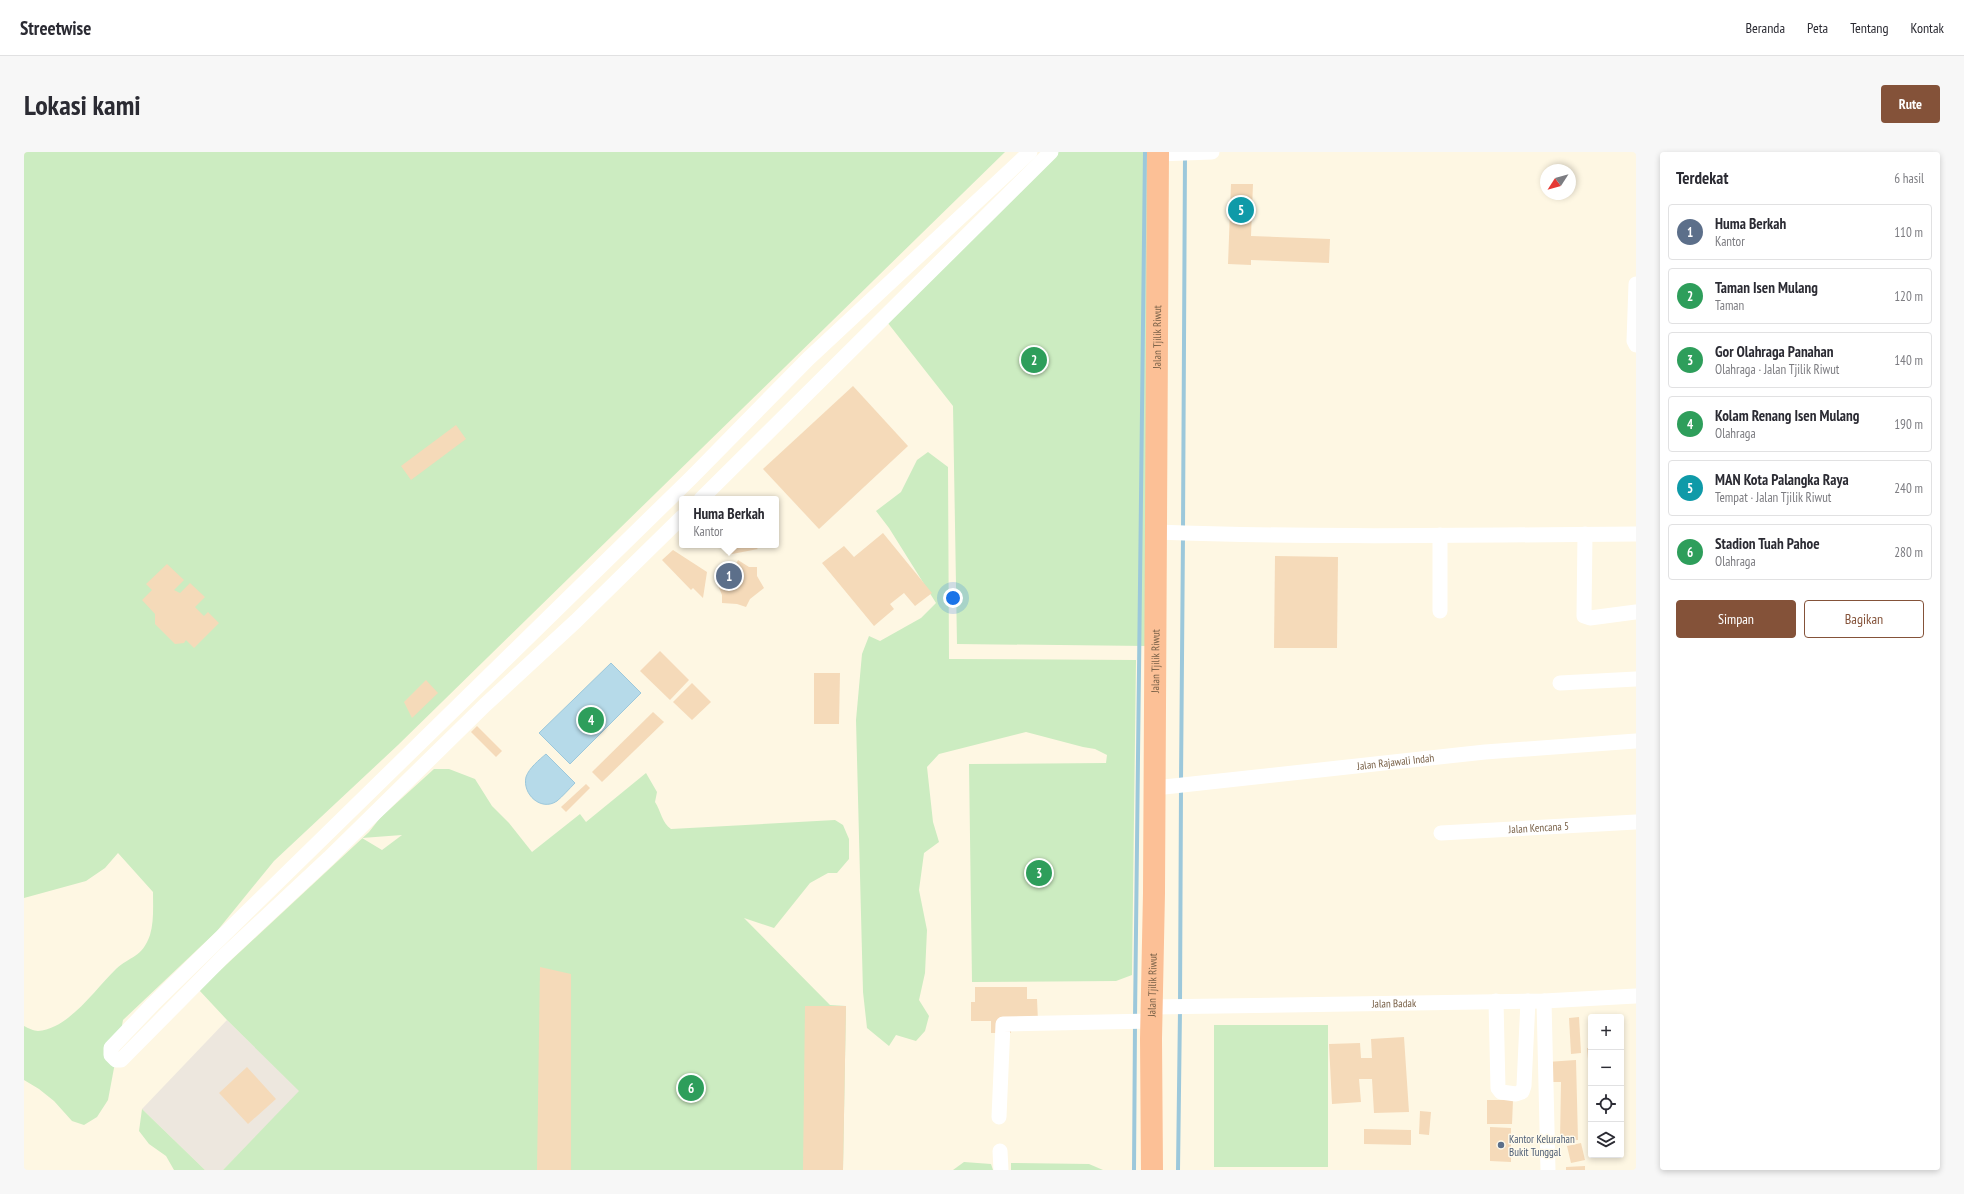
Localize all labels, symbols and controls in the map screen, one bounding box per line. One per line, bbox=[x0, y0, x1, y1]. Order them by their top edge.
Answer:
text: Streetwise bbox=[20, 16, 91, 40]
text: Beranda bbox=[1745, 19, 1785, 37]
text: Peta bbox=[1807, 19, 1828, 37]
text: Tentang bbox=[1850, 19, 1889, 37]
text: Kontak bbox=[1911, 19, 1944, 37]
button: Rute bbox=[1881, 85, 1940, 123]
text: Lokasi kami bbox=[24, 86, 141, 123]
north arrow bbox=[1540, 164, 1576, 200]
text: Terdekat bbox=[1676, 167, 1728, 189]
text: 6 hasil bbox=[1894, 170, 1924, 187]
pin: 5 bbox=[1228, 195, 1254, 225]
text: Huma Berkah bbox=[1715, 214, 1786, 233]
text: 1 bbox=[1687, 224, 1693, 241]
text: 110 m bbox=[1894, 224, 1923, 241]
text: Kantor bbox=[1715, 233, 1745, 250]
text: Taman Isen Mulang bbox=[1715, 278, 1818, 297]
text: 2 bbox=[1687, 288, 1693, 305]
text: 120 m bbox=[1894, 288, 1923, 305]
text: Taman bbox=[1715, 297, 1744, 314]
street label: Jalan Tjilik Riwut bbox=[1150, 305, 1164, 370]
text: Gor Olahraga Panahan bbox=[1715, 342, 1833, 361]
pin: 2 bbox=[1021, 345, 1047, 375]
text: 3 bbox=[1687, 352, 1693, 369]
text: 140 m bbox=[1894, 352, 1923, 369]
text: Olahraga · Jalan Tjilik Riwut bbox=[1715, 361, 1839, 378]
text: Kolam Renang Isen Mulang bbox=[1715, 406, 1859, 425]
text: 4 bbox=[1687, 416, 1693, 433]
text: 190 m bbox=[1894, 416, 1923, 433]
text: Olahraga bbox=[1715, 425, 1756, 442]
text: MAN Kota Palangka Raya bbox=[1715, 470, 1849, 489]
text: 5 bbox=[1687, 480, 1693, 497]
text: 240 m bbox=[1894, 480, 1923, 497]
text: Tempat · Jalan Tjilik Riwut bbox=[1715, 489, 1831, 506]
popup bbox=[679, 496, 779, 548]
text: Huma Berkah bbox=[693, 504, 765, 523]
text: Kantor bbox=[693, 523, 723, 540]
text: Stadion Tuah Pahoe bbox=[1715, 534, 1820, 553]
text: 6 bbox=[1687, 544, 1693, 561]
text: 280 m bbox=[1894, 544, 1923, 561]
text: Olahraga bbox=[1715, 553, 1756, 570]
pin: 1 bbox=[716, 561, 742, 591]
your location bbox=[943, 588, 963, 608]
button: Simpan bbox=[1676, 600, 1796, 638]
button: Bagikan bbox=[1804, 600, 1924, 638]
street label: Jalan Tjilik Riwut bbox=[1148, 629, 1162, 694]
pin: 4 bbox=[578, 705, 604, 735]
street label: Jalan Rajawali Indah bbox=[1355, 751, 1435, 773]
street label: Jalan Kencana 5 bbox=[1507, 819, 1569, 836]
pin: 3 bbox=[1026, 858, 1052, 888]
street label: Jalan Tjilik Riwut bbox=[1144, 953, 1160, 1018]
street label: Jalan Badak bbox=[1371, 996, 1417, 1011]
map controls bbox=[1588, 1014, 1624, 1158]
button: + bbox=[1588, 1014, 1624, 1050]
button: − bbox=[1588, 1050, 1624, 1086]
pin: 6 bbox=[678, 1073, 704, 1103]
button: locate bbox=[1588, 1086, 1624, 1122]
button: layers bbox=[1588, 1122, 1624, 1158]
place label: Kantor Kelurahan Bukit Tunggal bbox=[1509, 1132, 1575, 1159]
marker: Kantor Kelurahan Bukit Tunggal bbox=[1496, 1140, 1506, 1150]

